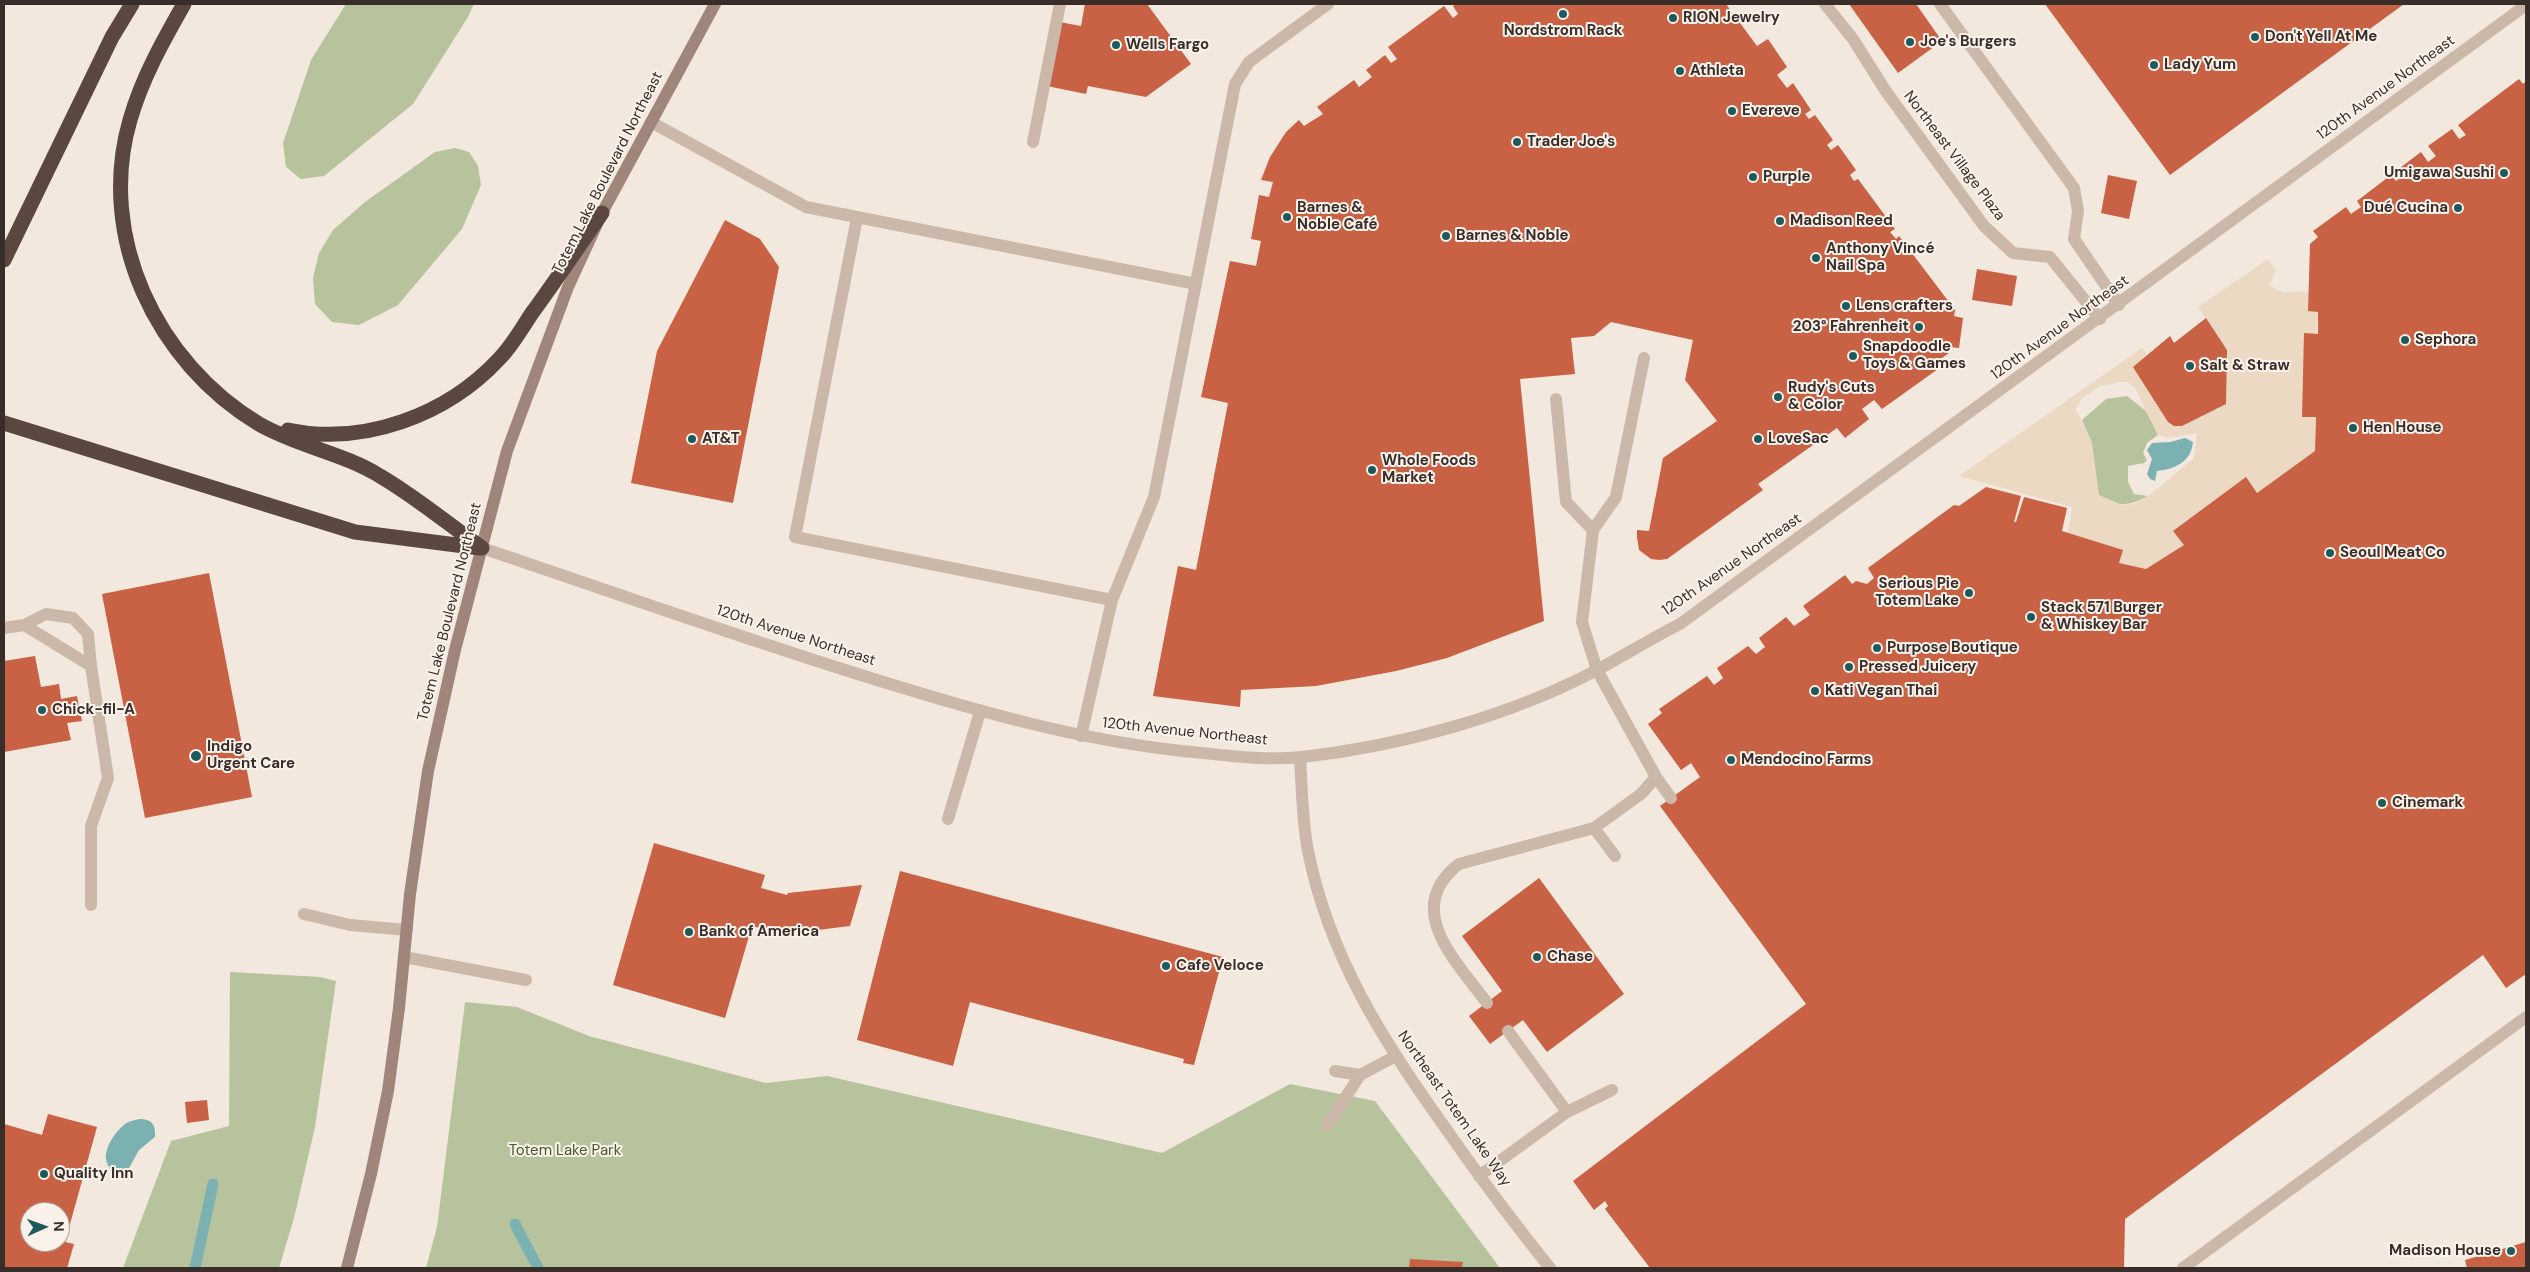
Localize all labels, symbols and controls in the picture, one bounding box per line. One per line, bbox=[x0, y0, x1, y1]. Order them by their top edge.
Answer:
marker: Nordstrom Rack bbox=[1557, 8, 1569, 20]
place label: RION Jewelry bbox=[1683, 9, 1780, 27]
marker: RION Jewelry bbox=[1667, 12, 1679, 24]
place label: Nordstrom Rack bbox=[1504, 22, 1622, 40]
place label: Don't Yell At Me bbox=[2265, 28, 2377, 46]
marker: Don't Yell At Me bbox=[2249, 31, 2261, 43]
street label: 120th Avenue Northeast bbox=[2314, 32, 2458, 144]
place label: Joe's Burgers bbox=[1920, 33, 2017, 51]
place label: Wells Fargo bbox=[1126, 36, 1209, 54]
marker: Joe's Burgers bbox=[1904, 36, 1916, 48]
marker: Wells Fargo bbox=[1110, 39, 1122, 51]
place label: Lady Yum bbox=[2164, 56, 2236, 74]
marker: Lady Yum bbox=[2148, 59, 2160, 71]
place label: Athleta bbox=[1690, 62, 1744, 80]
marker: Athleta bbox=[1674, 65, 1686, 77]
street label: Totem Lake Boulevard Northeast bbox=[549, 69, 667, 277]
street label: Northeast Village Plaza bbox=[1899, 88, 2009, 224]
place label: Evereve bbox=[1742, 102, 1800, 120]
marker: Evereve bbox=[1726, 105, 1738, 117]
place label: Trader Joe's bbox=[1527, 133, 1615, 151]
marker: Trader Joe's bbox=[1511, 136, 1523, 148]
place label: Umigawa Sushi bbox=[2384, 164, 2494, 182]
marker: Umigawa Sushi bbox=[2498, 167, 2510, 179]
place label: Purple bbox=[1763, 168, 1810, 186]
marker: Purple bbox=[1747, 171, 1759, 183]
place label: Barnes & Noble Café bbox=[1297, 199, 1378, 234]
place label: Dué Cucina bbox=[2364, 199, 2448, 217]
marker: Dué Cucina bbox=[2452, 202, 2464, 214]
marker: Barnes & Noble Café bbox=[1281, 211, 1293, 223]
place label: Madison Reed bbox=[1790, 212, 1893, 230]
marker: Madison Reed bbox=[1774, 215, 1786, 227]
place label: Barnes & Noble bbox=[1456, 227, 1568, 245]
marker: Barnes & Noble bbox=[1440, 230, 1452, 242]
place label: Anthony Vincé Nail Spa bbox=[1826, 240, 1934, 275]
marker: Anthony Vincé Nail Spa bbox=[1810, 252, 1822, 264]
street label: 120th Avenue Northeast bbox=[1988, 272, 2132, 384]
place label: Lens crafters bbox=[1856, 297, 1953, 315]
marker: Lens crafters bbox=[1840, 300, 1852, 312]
place label: 203° Fahrenheit bbox=[1793, 318, 1909, 336]
marker: 203° Fahrenheit bbox=[1913, 321, 1925, 333]
place label: Sephora bbox=[2415, 331, 2476, 349]
marker: Sephora bbox=[2399, 334, 2411, 346]
place label: Snapdoodle Toys & Games bbox=[1863, 338, 1966, 373]
marker: Snapdoodle Toys & Games bbox=[1847, 350, 1859, 362]
place label: Salt & Straw bbox=[2200, 357, 2290, 375]
marker: Salt & Straw bbox=[2184, 360, 2196, 372]
place label: Rudy's Cuts & Color bbox=[1788, 379, 1875, 414]
marker: Rudy's Cuts & Color bbox=[1772, 391, 1784, 403]
place label: Hen House bbox=[2363, 419, 2442, 437]
marker: Hen House bbox=[2347, 422, 2359, 434]
place label: AT&T bbox=[702, 430, 740, 448]
place label: LoveSac bbox=[1768, 430, 1829, 448]
marker: AT&T bbox=[686, 433, 698, 445]
marker: LoveSac bbox=[1752, 433, 1764, 445]
place label: Whole Foods Market bbox=[1382, 452, 1476, 487]
marker: Whole Foods Market bbox=[1366, 464, 1378, 476]
street label: Totem Lake Boulevard Northeast bbox=[414, 501, 486, 723]
street label: 120th Avenue Northeast bbox=[1659, 510, 1805, 620]
place label: Seoul Meat Co bbox=[2340, 544, 2445, 562]
marker: Seoul Meat Co bbox=[2324, 547, 2336, 559]
place label: Serious Pie Totem Lake bbox=[1875, 575, 1959, 610]
marker: Serious Pie Totem Lake bbox=[1963, 587, 1975, 599]
place label: Stack 571 Burger & Whiskey Bar bbox=[2041, 599, 2162, 634]
street label: 120th Avenue Northeast bbox=[714, 602, 878, 670]
marker: Stack 571 Burger & Whiskey Bar bbox=[2025, 611, 2037, 623]
place label: Purpose Boutique bbox=[1887, 639, 2018, 657]
marker: Purpose Boutique bbox=[1871, 642, 1883, 654]
place label: Pressed Juicery bbox=[1859, 658, 1976, 676]
marker: Pressed Juicery bbox=[1843, 661, 1855, 673]
place label: Kati Vegan Thai bbox=[1825, 682, 1937, 700]
marker: Kati Vegan Thai bbox=[1809, 685, 1821, 697]
place label: Chick-fil-A bbox=[52, 701, 135, 719]
marker: Chick-fil-A bbox=[36, 704, 48, 716]
street label: 120th Avenue Northeast bbox=[1102, 714, 1268, 750]
place label: Indigo Urgent Care bbox=[207, 738, 295, 773]
marker: Indigo Urgent Care bbox=[189, 749, 203, 763]
place label: Mendocino Farms bbox=[1741, 751, 1871, 769]
marker: Mendocino Farms bbox=[1725, 754, 1737, 766]
place label: Cinemark bbox=[2392, 794, 2463, 812]
marker: Cinemark bbox=[2376, 797, 2388, 809]
place label: Bank of America bbox=[699, 923, 819, 941]
marker: Bank of America bbox=[683, 926, 695, 938]
place label: Chase bbox=[1547, 948, 1593, 966]
marker: Chase bbox=[1531, 951, 1543, 963]
place label: Cafe Veloce bbox=[1176, 957, 1264, 975]
marker: Cafe Veloce bbox=[1160, 960, 1172, 972]
street label: Northeast Totem Lake Way bbox=[1393, 1028, 1515, 1190]
park label: Totem Lake Park bbox=[509, 1142, 621, 1160]
place label: Quality Inn bbox=[54, 1165, 134, 1183]
marker: Quality Inn bbox=[38, 1168, 50, 1180]
north arrow bbox=[20, 1202, 70, 1252]
text: N bbox=[50, 1221, 68, 1232]
place label: Madison House bbox=[2389, 1242, 2501, 1260]
marker: Madison House bbox=[2505, 1245, 2517, 1257]

